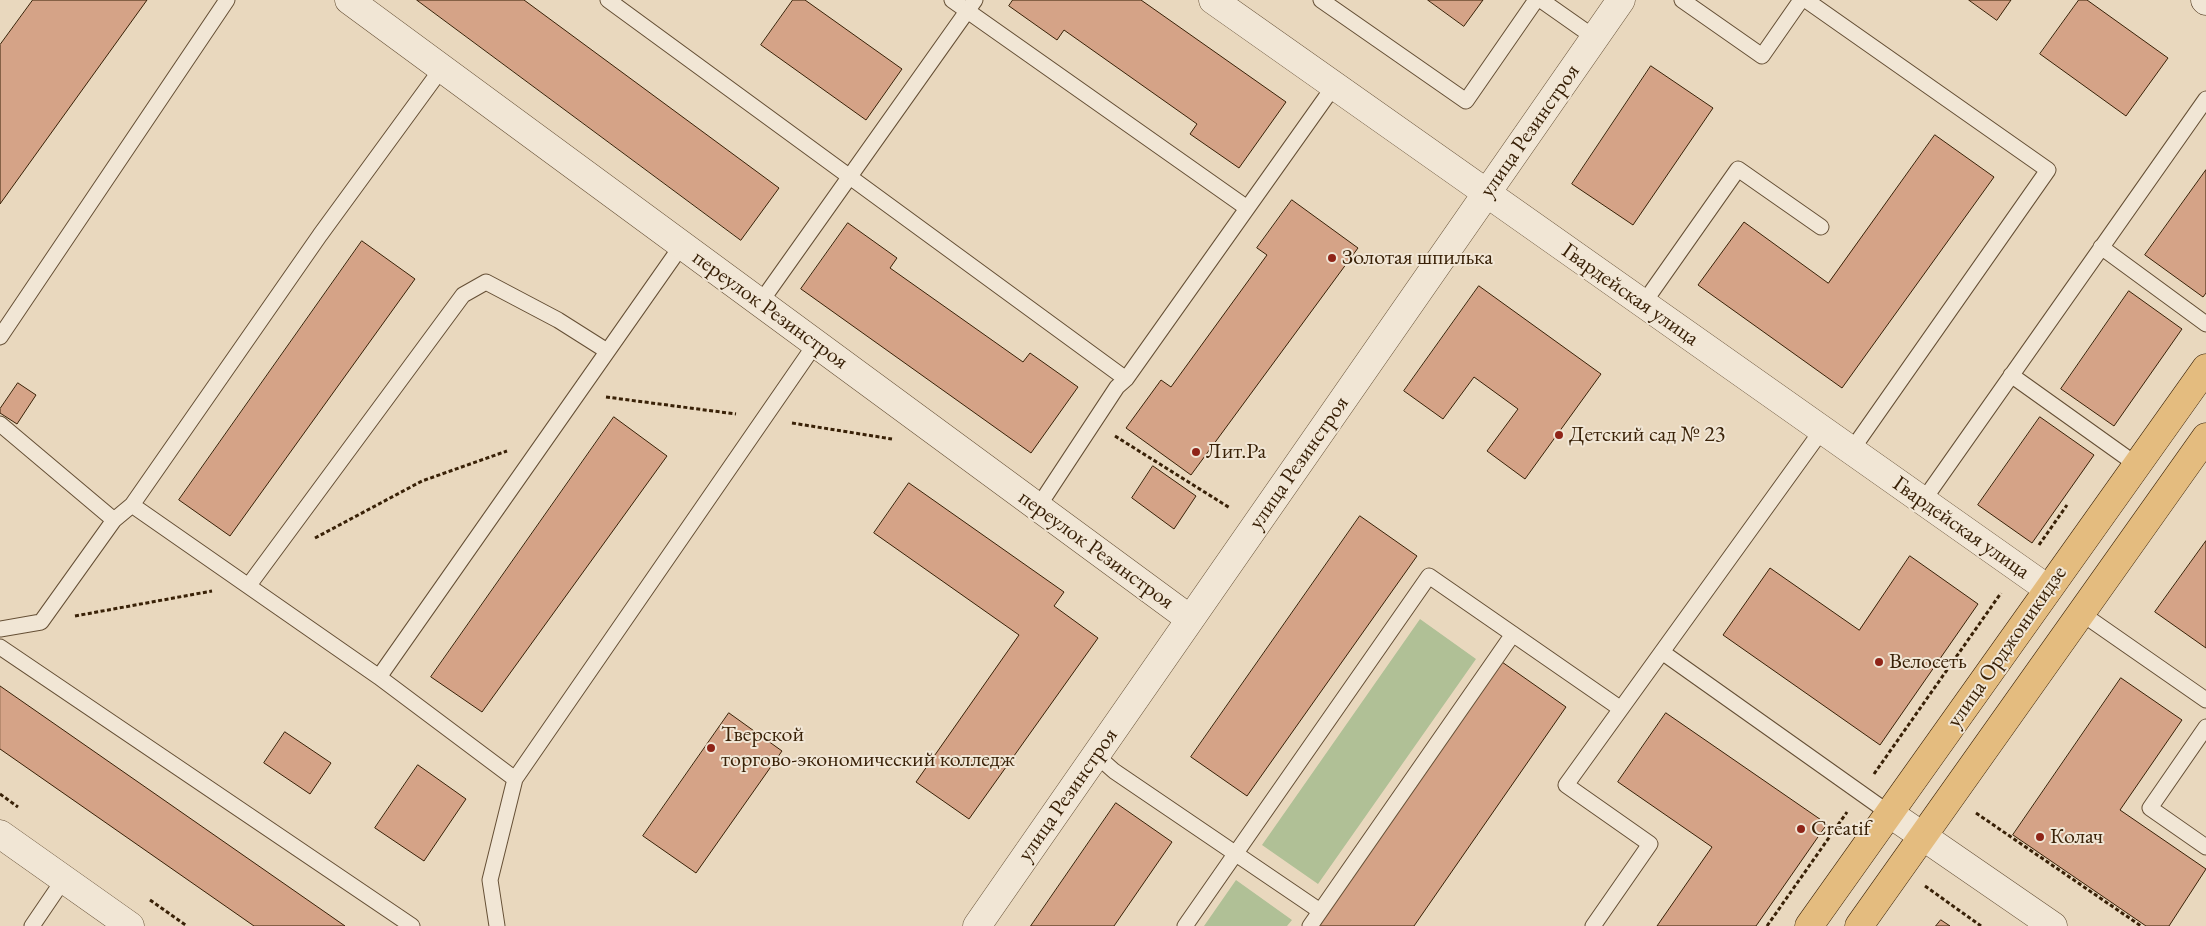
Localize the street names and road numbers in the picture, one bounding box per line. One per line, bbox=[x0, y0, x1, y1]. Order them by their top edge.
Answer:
street label: улица Резинстроя bbox=[1474, 59, 1586, 203]
street label: Гвардейская улица bbox=[1556, 238, 1704, 352]
street label: переулок Резинстроя bbox=[687, 245, 853, 375]
street label: улица Резинстроя bbox=[1243, 391, 1355, 535]
street label: Гвардейская улица bbox=[1887, 471, 2035, 585]
street label: переулок Резинстроя bbox=[1013, 485, 1179, 615]
street label: улица Орджоникидзе bbox=[1941, 561, 2073, 733]
street label: улица Резинстроя bbox=[1012, 723, 1124, 867]

